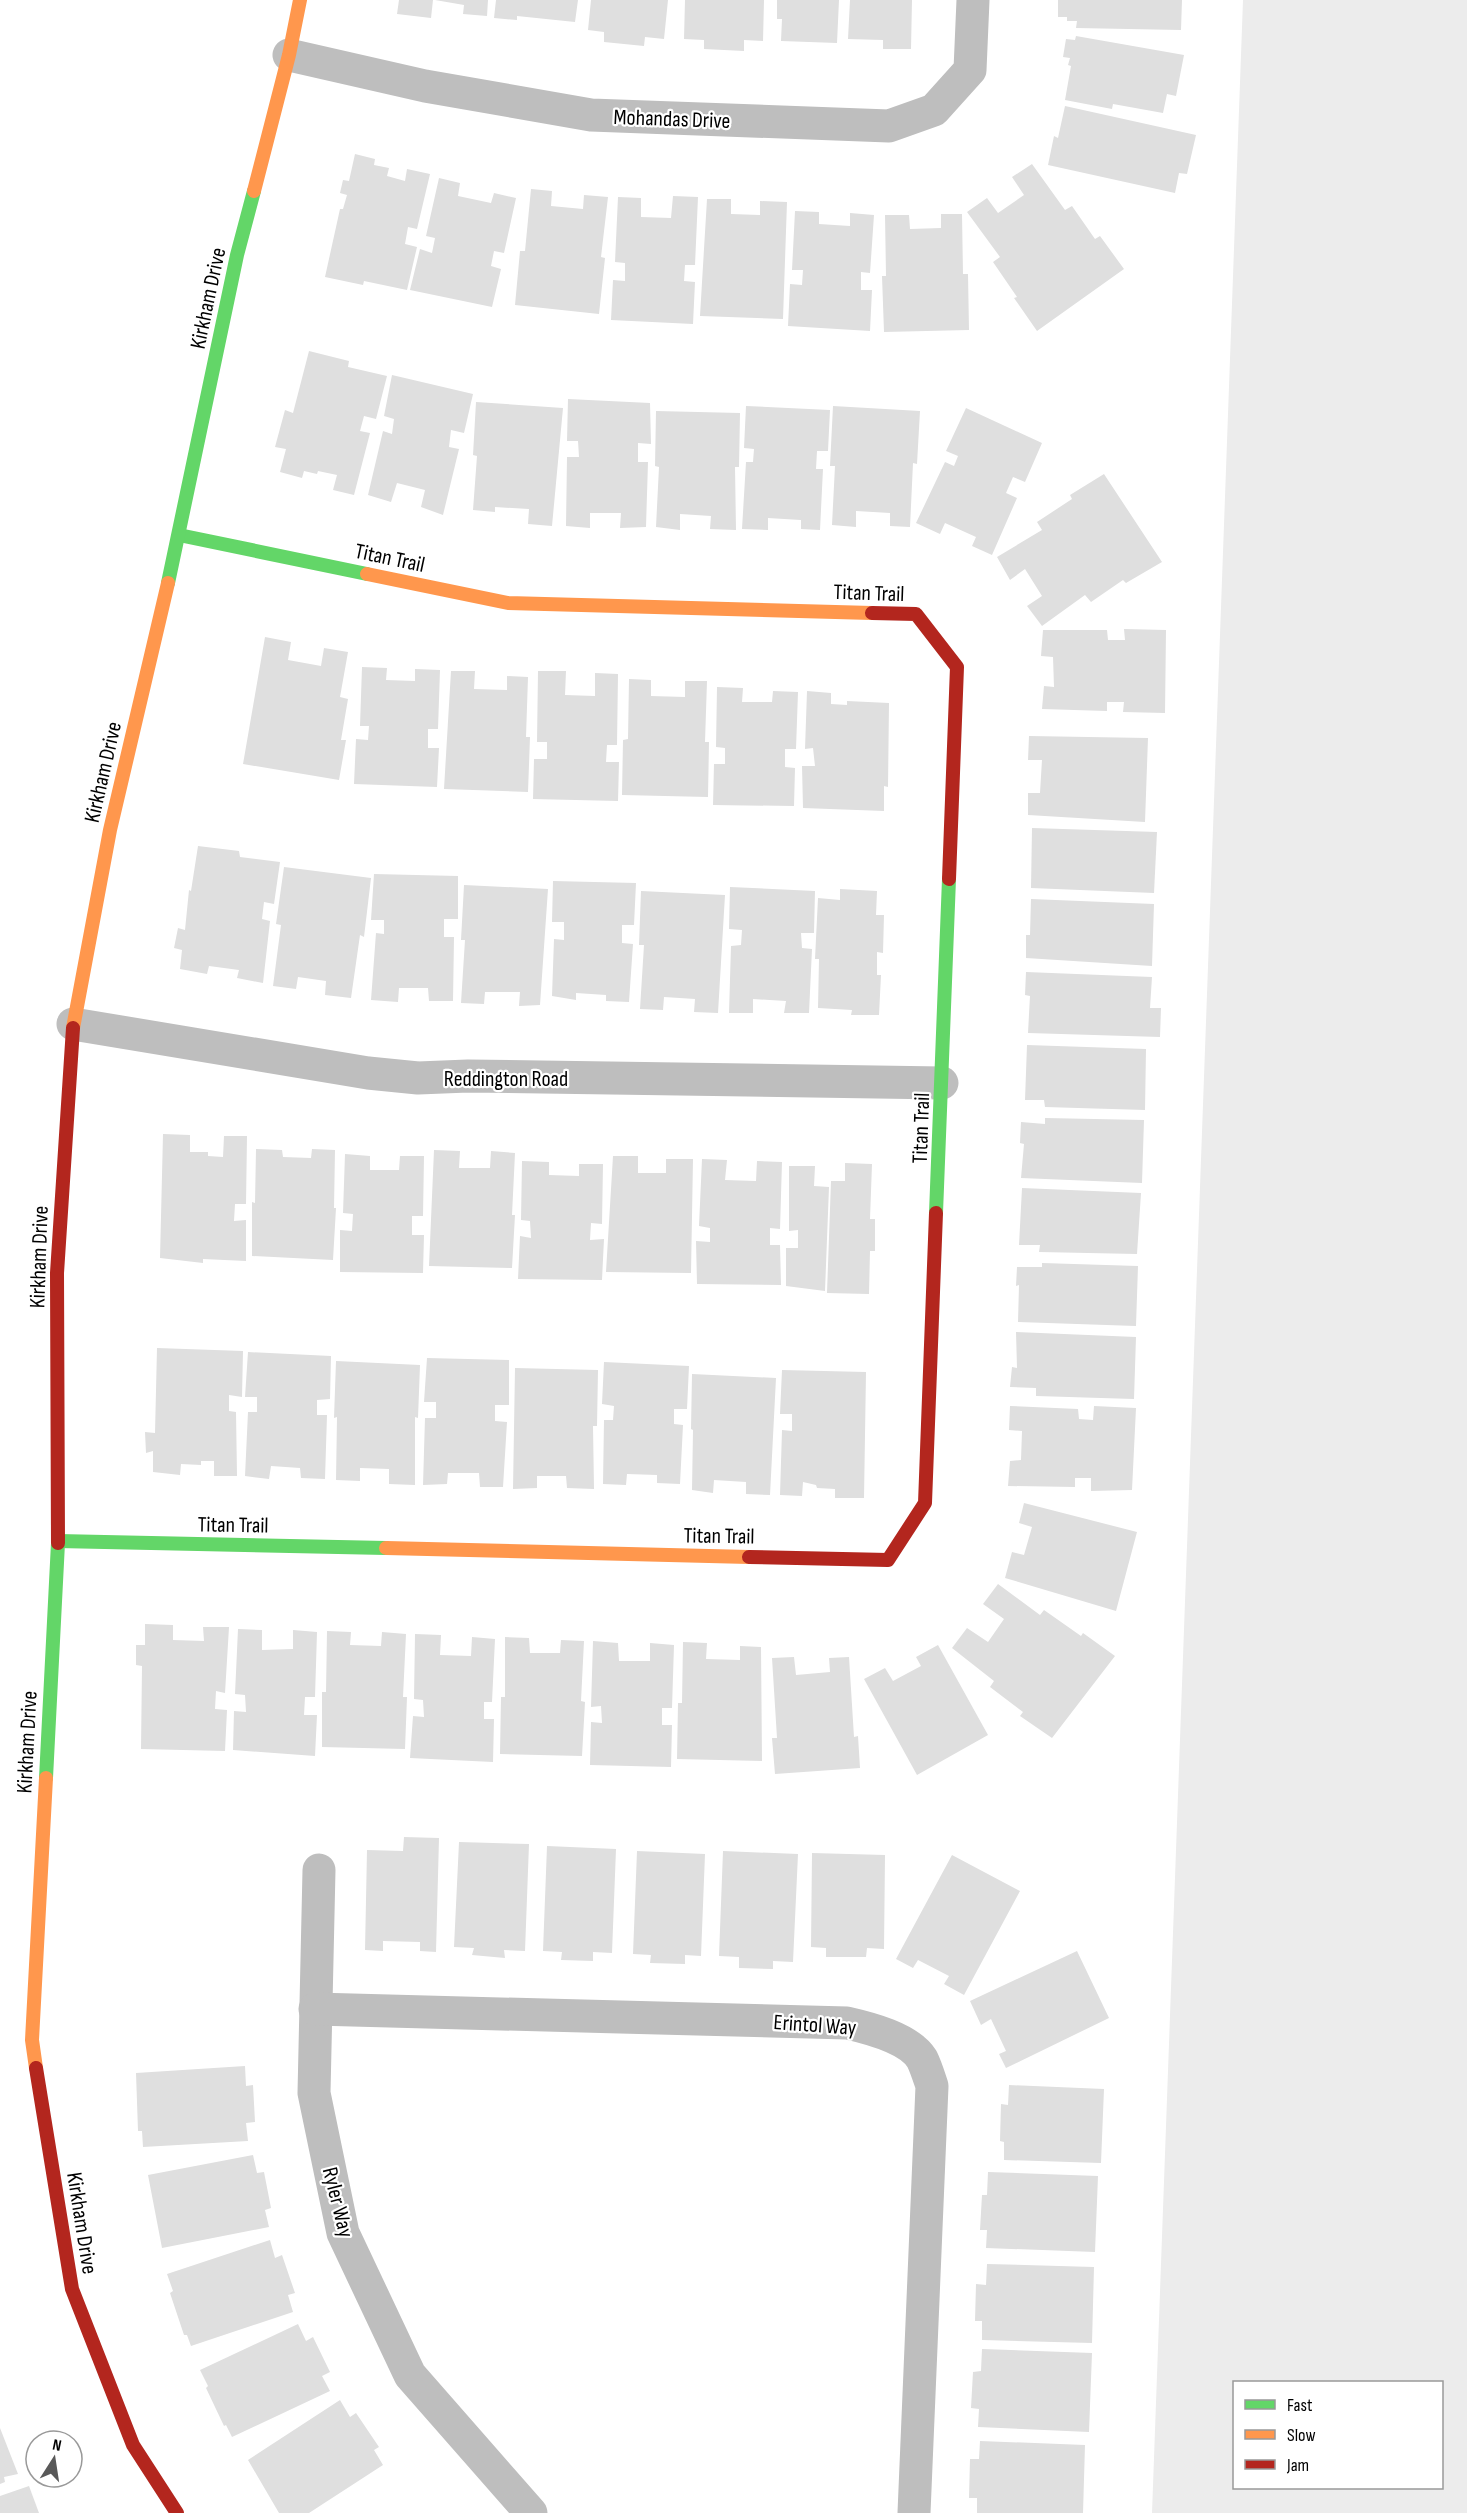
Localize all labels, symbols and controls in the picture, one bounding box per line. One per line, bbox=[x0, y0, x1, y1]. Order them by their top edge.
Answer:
street label: Mohandas Drive bbox=[613, 104, 731, 135]
street label: Kirkham Drive bbox=[185, 245, 232, 351]
street label: Titan Trail bbox=[352, 538, 427, 579]
street label: Titan Trail bbox=[833, 579, 905, 608]
street label: Kirkham Drive bbox=[79, 719, 128, 825]
street label: Reddington Road bbox=[444, 1066, 568, 1093]
street label: Titan Trail bbox=[907, 1092, 936, 1164]
street label: Kirkham Drive bbox=[24, 1205, 55, 1309]
street label: Titan Trail bbox=[197, 1511, 269, 1540]
street label: Titan Trail bbox=[683, 1522, 755, 1551]
street label: Kirkham Drive bbox=[11, 1690, 44, 1794]
street label: Erintol Way bbox=[773, 2009, 858, 2042]
street label: Ryler Way bbox=[316, 2164, 359, 2241]
street label: Kirkham Drive bbox=[60, 2170, 103, 2276]
legend bbox=[1233, 2381, 1443, 2489]
text: Fast bbox=[1287, 2395, 1313, 2416]
text: Slow bbox=[1287, 2425, 1316, 2446]
north arrow bbox=[24, 2429, 84, 2489]
text: N bbox=[51, 2436, 63, 2456]
text: Jam bbox=[1286, 2455, 1309, 2476]

